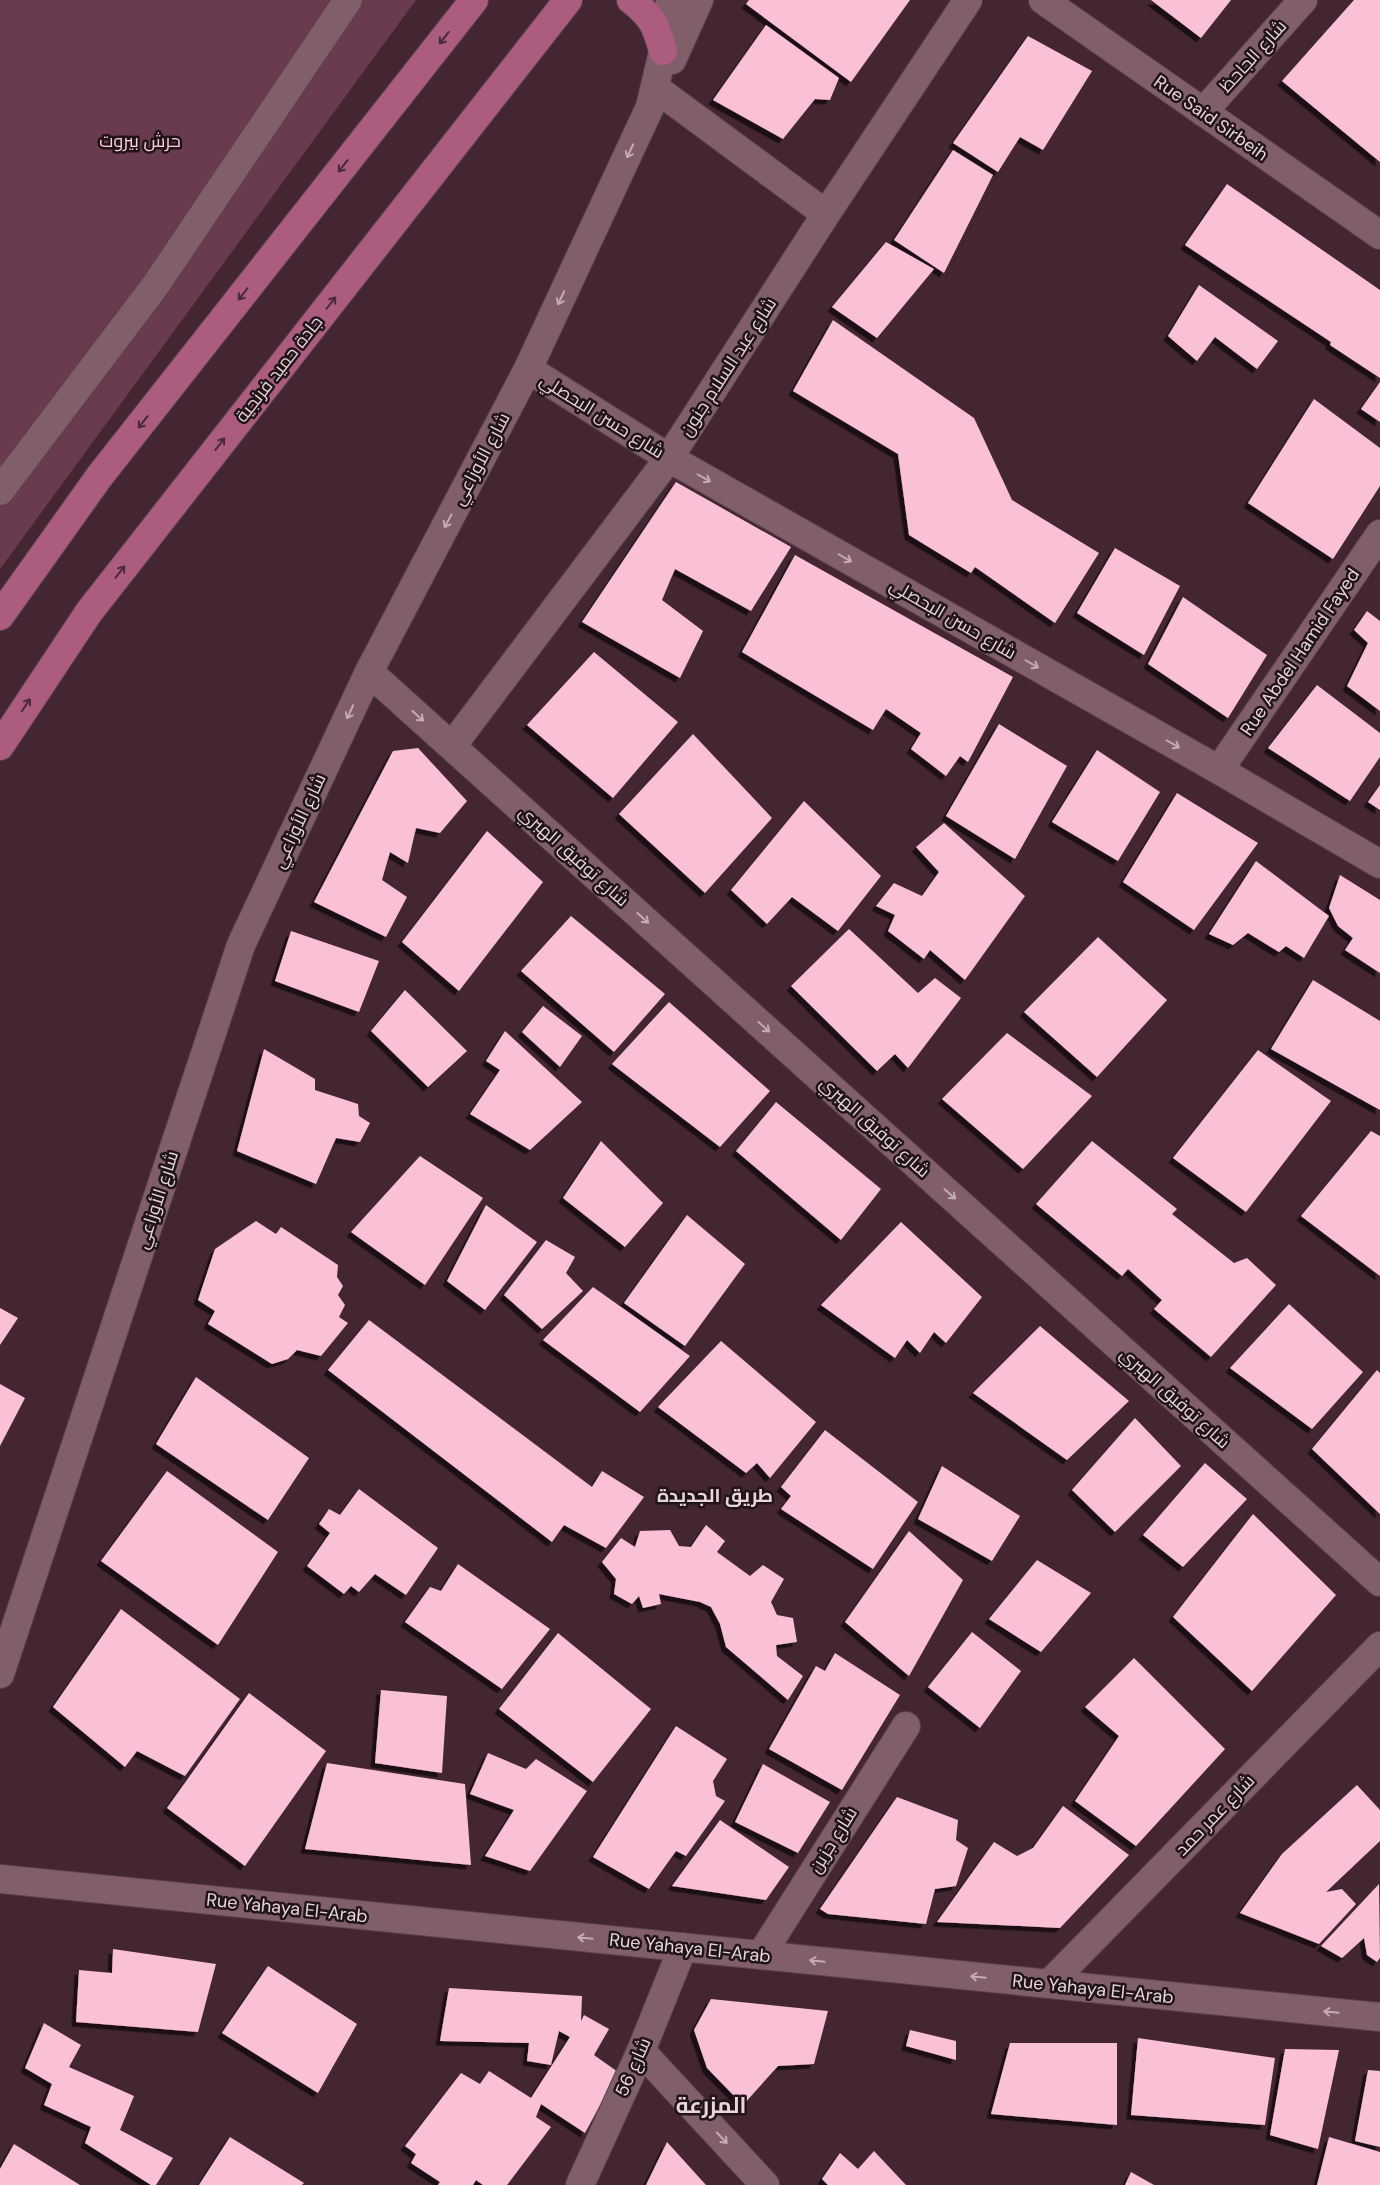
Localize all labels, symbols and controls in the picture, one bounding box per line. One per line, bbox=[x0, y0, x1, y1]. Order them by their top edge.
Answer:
street label: شارع الجاحظ bbox=[1214, 15, 1292, 97]
one-way arrow bbox=[438, 31, 449, 44]
street label: Rue Said Sirbeih bbox=[1149, 70, 1273, 166]
park label: حرش بيروت bbox=[99, 129, 181, 153]
one-way arrow bbox=[625, 143, 634, 158]
one-way arrow bbox=[338, 159, 349, 172]
one-way arrow bbox=[238, 287, 248, 301]
one-way arrow bbox=[556, 290, 566, 305]
street label: شارع عبد السلام جنون bbox=[674, 293, 782, 441]
one-way arrow bbox=[326, 296, 336, 310]
street label: جادة حميد فرنجية bbox=[230, 311, 328, 427]
street label: شارع حسن البحصلي bbox=[534, 368, 669, 466]
street label: شارع الأوزاعي bbox=[446, 408, 517, 511]
one-way arrow bbox=[137, 415, 148, 428]
one-way arrow bbox=[214, 438, 225, 451]
one-way arrow bbox=[696, 473, 710, 483]
one-way arrow bbox=[443, 513, 452, 528]
one-way arrow bbox=[837, 553, 852, 563]
street label: Rue Abdel Hamid Fayed bbox=[1235, 564, 1365, 740]
one-way arrow bbox=[114, 566, 125, 579]
street label: شارع حسن البحصلي bbox=[884, 573, 1021, 667]
one-way arrow bbox=[1024, 659, 1039, 669]
one-way arrow bbox=[21, 698, 31, 712]
one-way arrow bbox=[345, 704, 354, 719]
one-way arrow bbox=[412, 710, 425, 722]
one-way arrow bbox=[1166, 739, 1180, 749]
street label: شارع الأوزاعي bbox=[267, 770, 333, 873]
street label: شارع توفيق الهبري bbox=[512, 800, 634, 913]
one-way arrow bbox=[637, 912, 650, 924]
one-way arrow bbox=[757, 1021, 770, 1033]
street label: شارع توفيق الهبري bbox=[813, 1071, 935, 1184]
street label: شارع الأوزاعي bbox=[130, 1148, 186, 1253]
one-way arrow bbox=[943, 1189, 956, 1200]
street label: شارع توفيق الهبري bbox=[1113, 1342, 1235, 1455]
district label: طريق الجديدة bbox=[657, 1483, 773, 1508]
street label: شارع عمر حمد bbox=[1170, 1769, 1260, 1861]
street label: شارع جزين bbox=[803, 1802, 863, 1878]
street label: Rue Yahaya El-Arab bbox=[205, 1888, 369, 1928]
street label: Rue Yahaya El-Arab bbox=[608, 1928, 772, 1968]
one-way arrow bbox=[578, 1933, 594, 1942]
one-way arrow bbox=[809, 1956, 825, 1966]
street label: Rue Yahaya El-Arab bbox=[1011, 1969, 1175, 2009]
one-way arrow bbox=[971, 1972, 987, 1982]
one-way arrow bbox=[1324, 2007, 1340, 2017]
street label: شارع 56 bbox=[609, 2034, 657, 2100]
district label: المزرعة bbox=[676, 2091, 746, 2120]
one-way arrow bbox=[716, 2132, 728, 2145]

